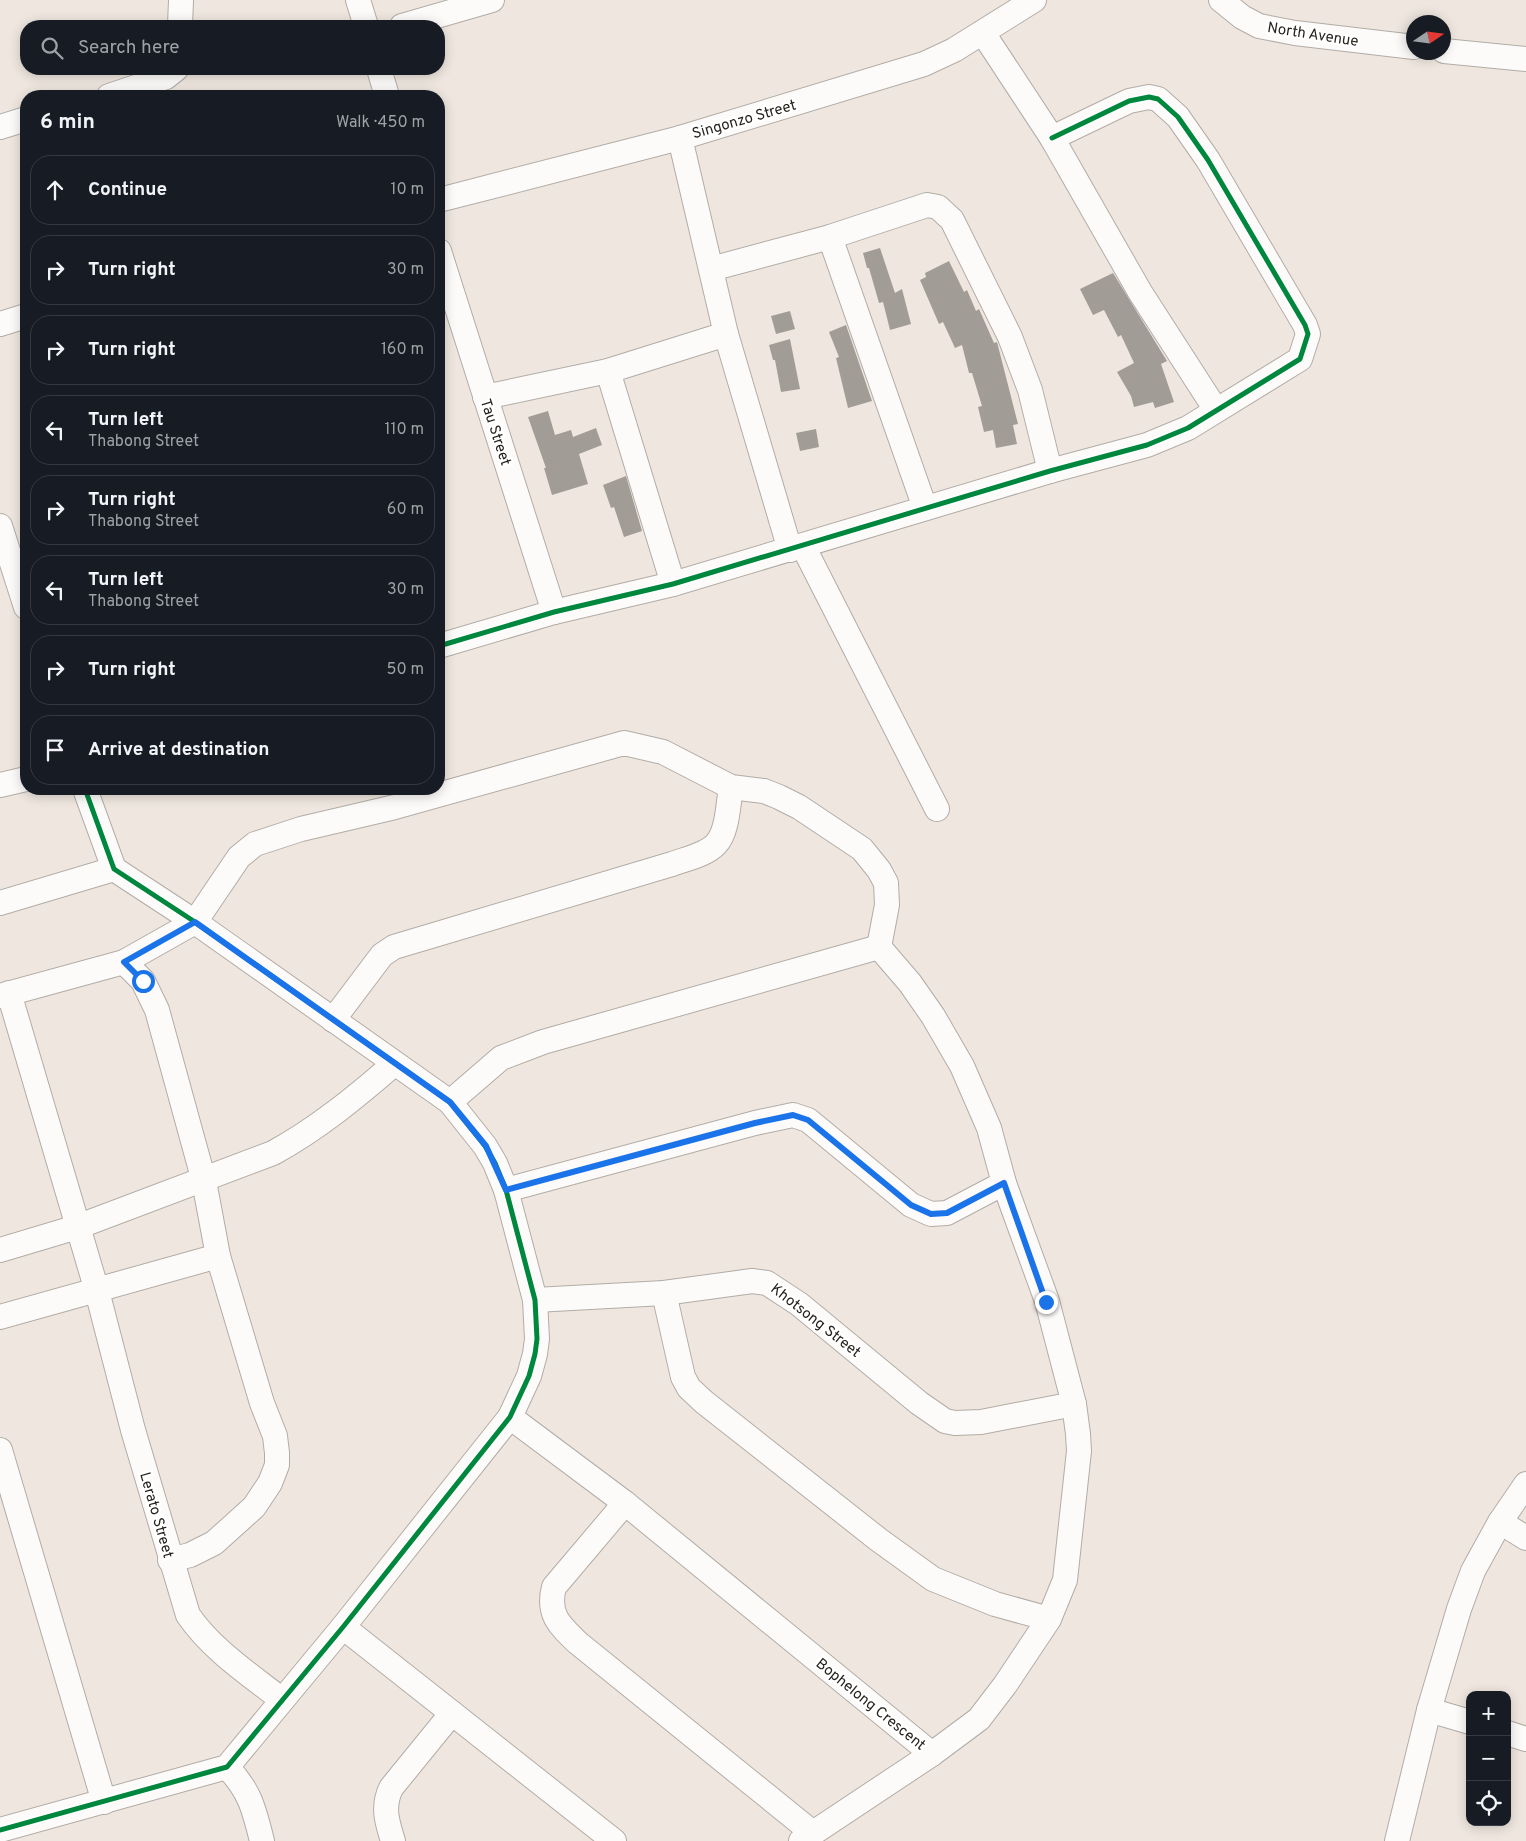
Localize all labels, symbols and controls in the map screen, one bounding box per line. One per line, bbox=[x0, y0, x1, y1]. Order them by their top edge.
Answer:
north arrow bbox=[1406, 15, 1451, 60]
street label: North Avenue bbox=[1266, 19, 1360, 52]
search box bbox=[20, 20, 445, 75]
icon: search bbox=[38, 34, 66, 62]
text: Search here bbox=[78, 36, 180, 60]
street label: Singonzo Street bbox=[690, 97, 799, 144]
text: 6 min bbox=[40, 109, 95, 136]
text: Walk · 450 m bbox=[336, 113, 425, 133]
icon: ahead bbox=[41, 176, 69, 204]
text: Continue bbox=[88, 178, 167, 202]
text: 10 m bbox=[390, 180, 424, 200]
icon: right bbox=[41, 256, 69, 284]
text: Turn right bbox=[88, 258, 176, 282]
text: 30 m bbox=[387, 260, 424, 280]
icon: right bbox=[41, 336, 69, 364]
text: Turn right bbox=[88, 338, 176, 362]
text: 160 m bbox=[381, 340, 424, 360]
street label: Tau Street bbox=[475, 397, 514, 468]
text: Turn left bbox=[88, 408, 164, 432]
icon: left bbox=[41, 416, 69, 444]
text: 110 m bbox=[384, 420, 424, 440]
text: Thabong Street bbox=[88, 432, 199, 452]
text: Turn right bbox=[88, 488, 176, 512]
icon: right bbox=[41, 496, 69, 524]
text: 60 m bbox=[387, 500, 424, 520]
text: Thabong Street bbox=[88, 512, 199, 532]
text: Turn left bbox=[88, 568, 164, 592]
icon: left bbox=[41, 576, 69, 604]
text: 30 m bbox=[387, 580, 424, 600]
text: Thabong Street bbox=[88, 592, 199, 612]
icon: right bbox=[41, 656, 69, 684]
text: Turn right bbox=[88, 658, 176, 682]
text: 50 m bbox=[387, 660, 424, 680]
icon: arrive bbox=[41, 736, 69, 764]
text: Arrive at destination bbox=[88, 738, 269, 762]
route start bbox=[132, 970, 155, 993]
street label: Khotsong Street bbox=[766, 1280, 864, 1362]
route end bbox=[1035, 1291, 1058, 1314]
street label: Lerato Street bbox=[134, 1470, 177, 1561]
street label: Bophelong Crescent bbox=[811, 1655, 929, 1755]
map controls bbox=[1466, 1691, 1511, 1826]
button: + bbox=[1466, 1691, 1511, 1736]
button: − bbox=[1466, 1736, 1511, 1781]
button: locate bbox=[1466, 1781, 1511, 1826]

